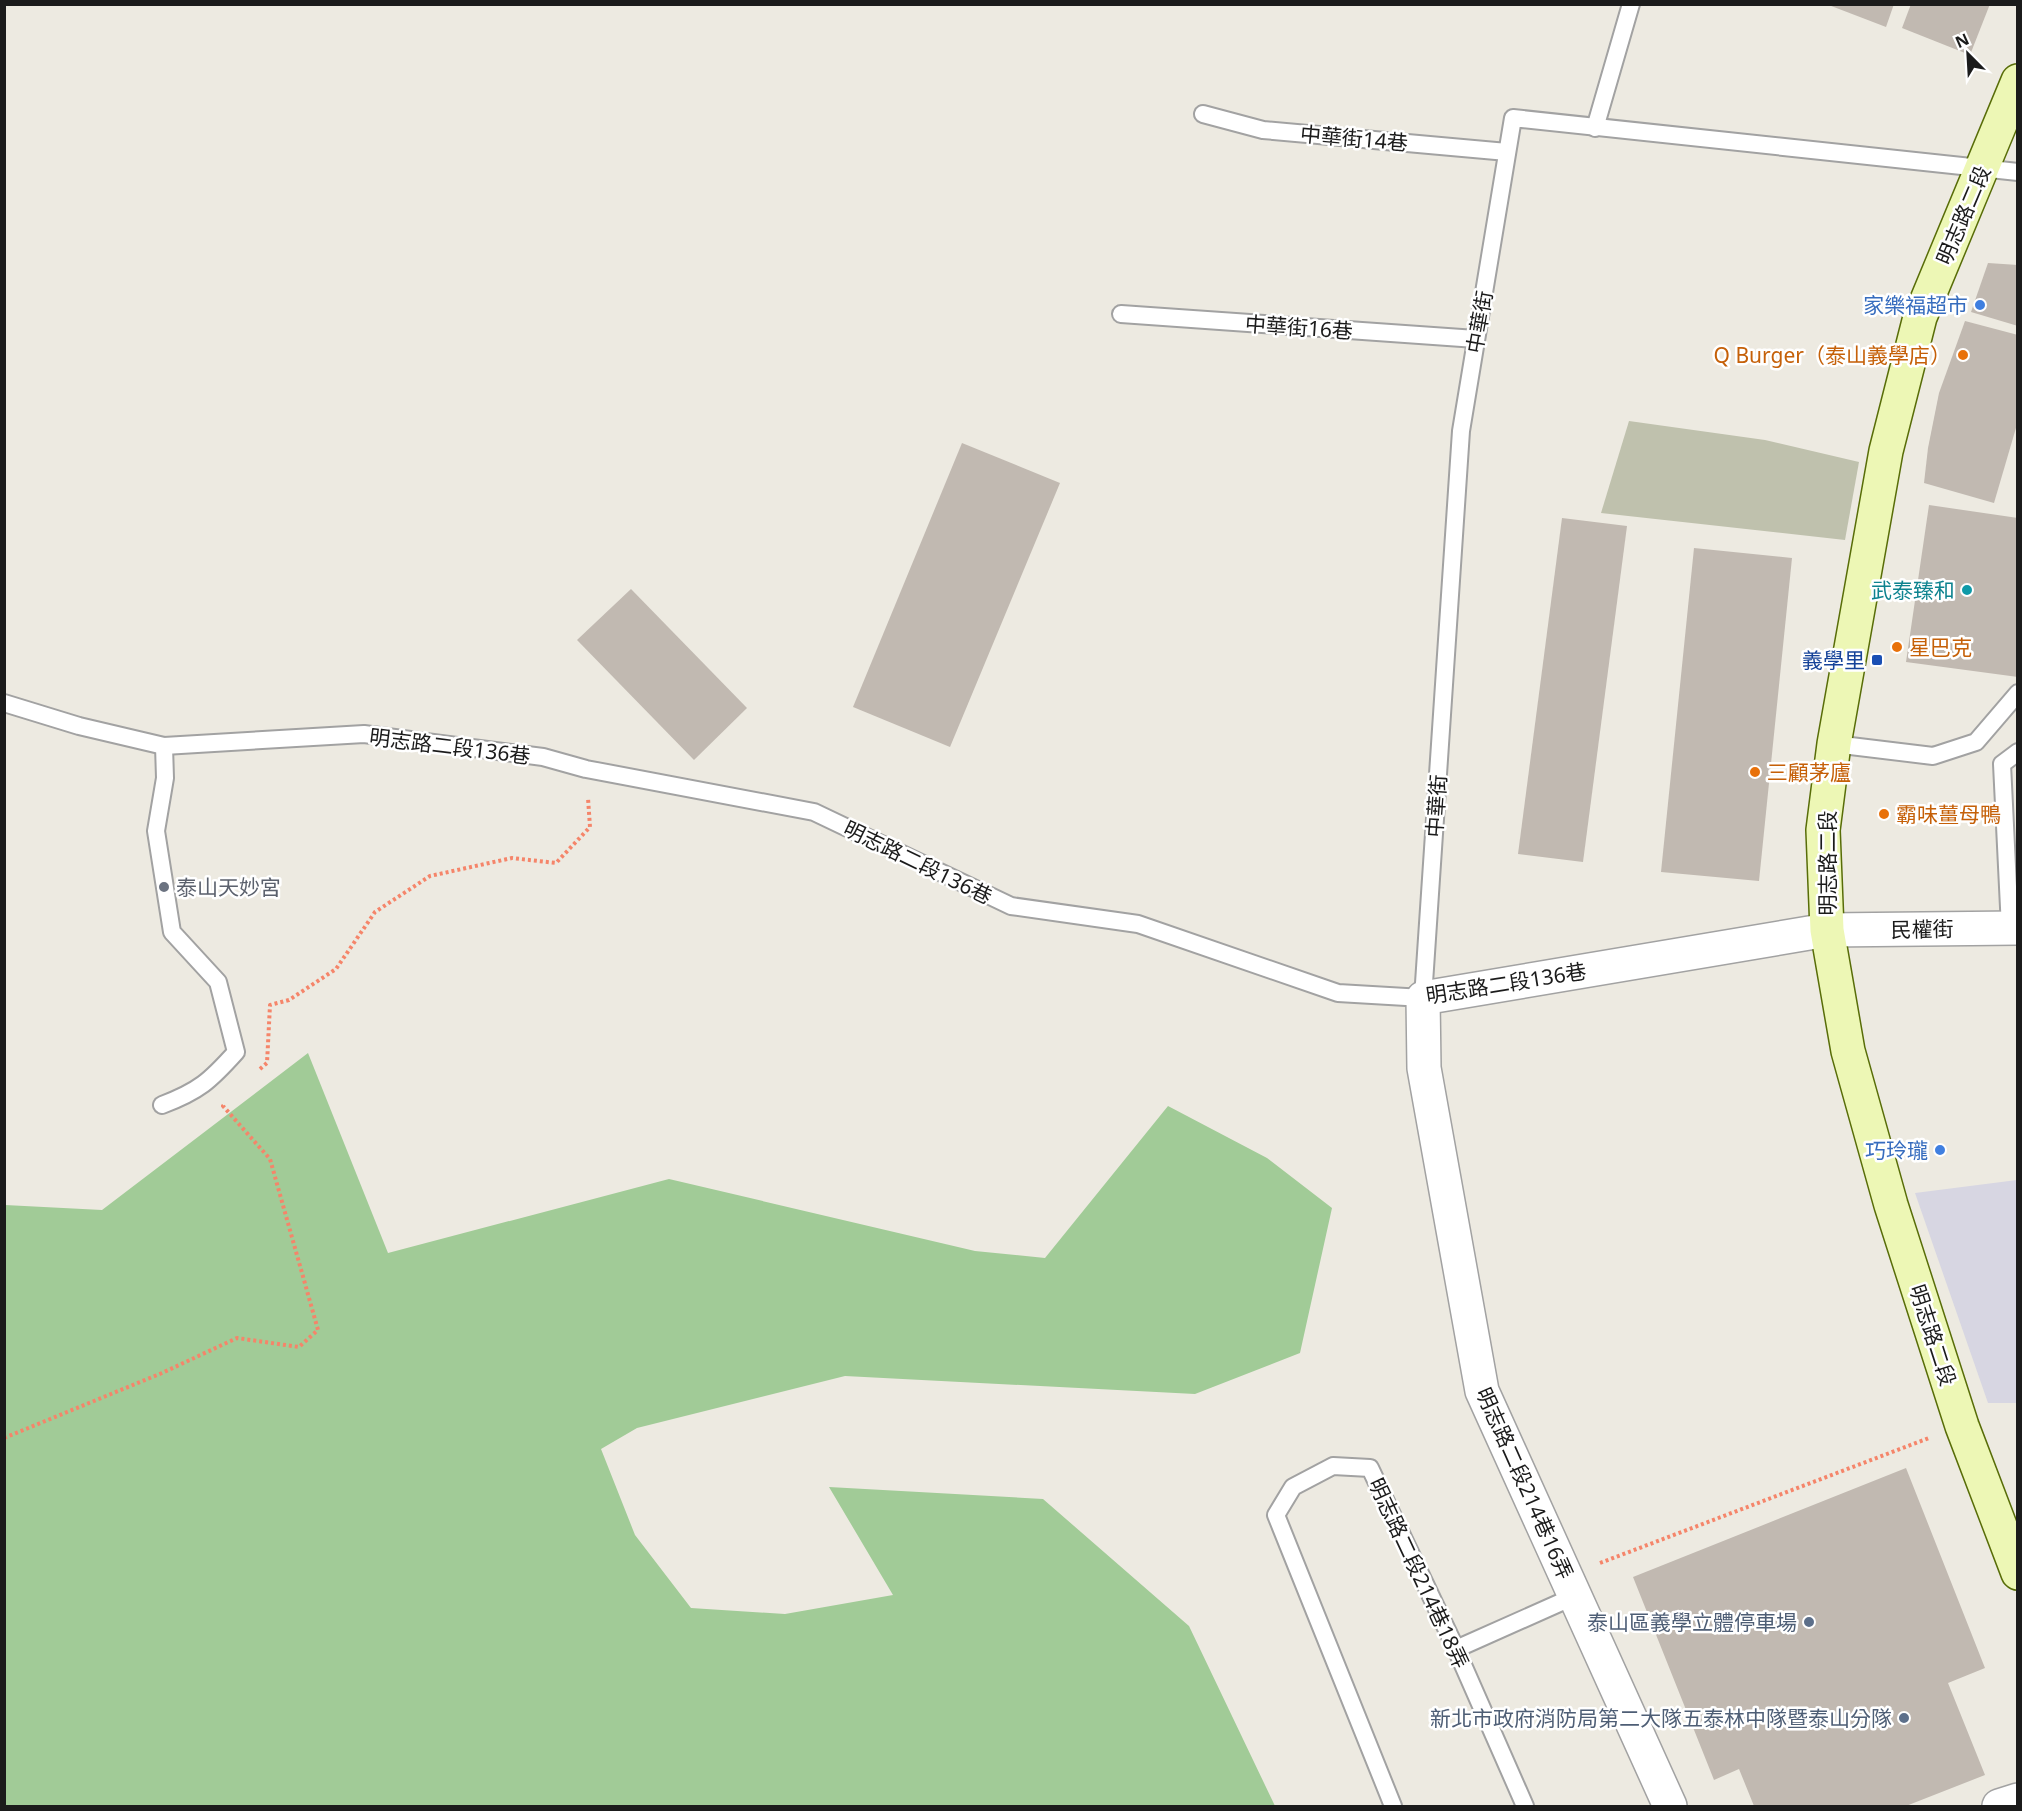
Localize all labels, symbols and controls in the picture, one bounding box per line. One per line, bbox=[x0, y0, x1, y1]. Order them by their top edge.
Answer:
north arrow bbox=[1938, 24, 1998, 84]
text: N bbox=[1951, 28, 1972, 53]
street label: 中華街14巷 bbox=[1299, 119, 1409, 157]
street label: 明志路二段 bbox=[1930, 161, 1996, 269]
street label: 中華街 bbox=[1460, 289, 1498, 355]
place label: 家樂福超市 bbox=[1863, 291, 1968, 319]
marker: 家樂福超市 bbox=[1973, 298, 1987, 312]
street label: 中華街16巷 bbox=[1244, 309, 1354, 345]
place label: Q Burger（泰山義學店） bbox=[1714, 341, 1951, 369]
marker: Q Burger（泰山義學店） bbox=[1956, 348, 1970, 362]
place label: 武泰臻和 bbox=[1871, 576, 1955, 604]
marker: 武泰臻和 bbox=[1960, 583, 1974, 597]
place label: 星巴克 bbox=[1909, 633, 1972, 661]
marker: 星巴克 bbox=[1890, 640, 1904, 654]
place label: 義學里 bbox=[1802, 646, 1865, 674]
marker: 義學里 bbox=[1870, 653, 1884, 667]
street label: 明志路二段136巷 bbox=[368, 722, 532, 770]
place label: 三顧茅廬 bbox=[1767, 758, 1851, 786]
marker: 三顧茅廬 bbox=[1748, 765, 1762, 779]
street label: 中華街 bbox=[1420, 774, 1452, 838]
place label: 霸味薑母鴨 bbox=[1896, 800, 2001, 828]
marker: 霸味薑母鴨 bbox=[1877, 807, 1891, 821]
street label: 明志路二段 bbox=[1813, 811, 1841, 916]
street label: 明志路二段136巷 bbox=[839, 814, 997, 910]
place label: 泰山天妙宮 bbox=[176, 873, 281, 901]
marker: 泰山天妙宮 bbox=[157, 880, 171, 894]
street label: 民權街 bbox=[1890, 914, 1954, 944]
street label: 明志路二段136巷 bbox=[1424, 956, 1588, 1010]
place label: 巧玲瓏 bbox=[1865, 1136, 1928, 1164]
marker: 巧玲瓏 bbox=[1933, 1143, 1947, 1157]
street label: 明志路二段 bbox=[1903, 1281, 1963, 1389]
street label: 明志路二段214巷16弄 bbox=[1470, 1383, 1580, 1583]
street label: 明志路二段214巷18弄 bbox=[1363, 1473, 1475, 1673]
place label: 泰山區義學立體停車場 bbox=[1587, 1608, 1797, 1636]
marker: 泰山區義學立體停車場 bbox=[1802, 1615, 1816, 1629]
place label: 新北市政府消防局第二大隊五泰林中隊暨泰山分隊 bbox=[1430, 1704, 1892, 1732]
marker: 新北市政府消防局第二大隊五泰林中隊暨泰山分隊 bbox=[1897, 1711, 1911, 1725]

